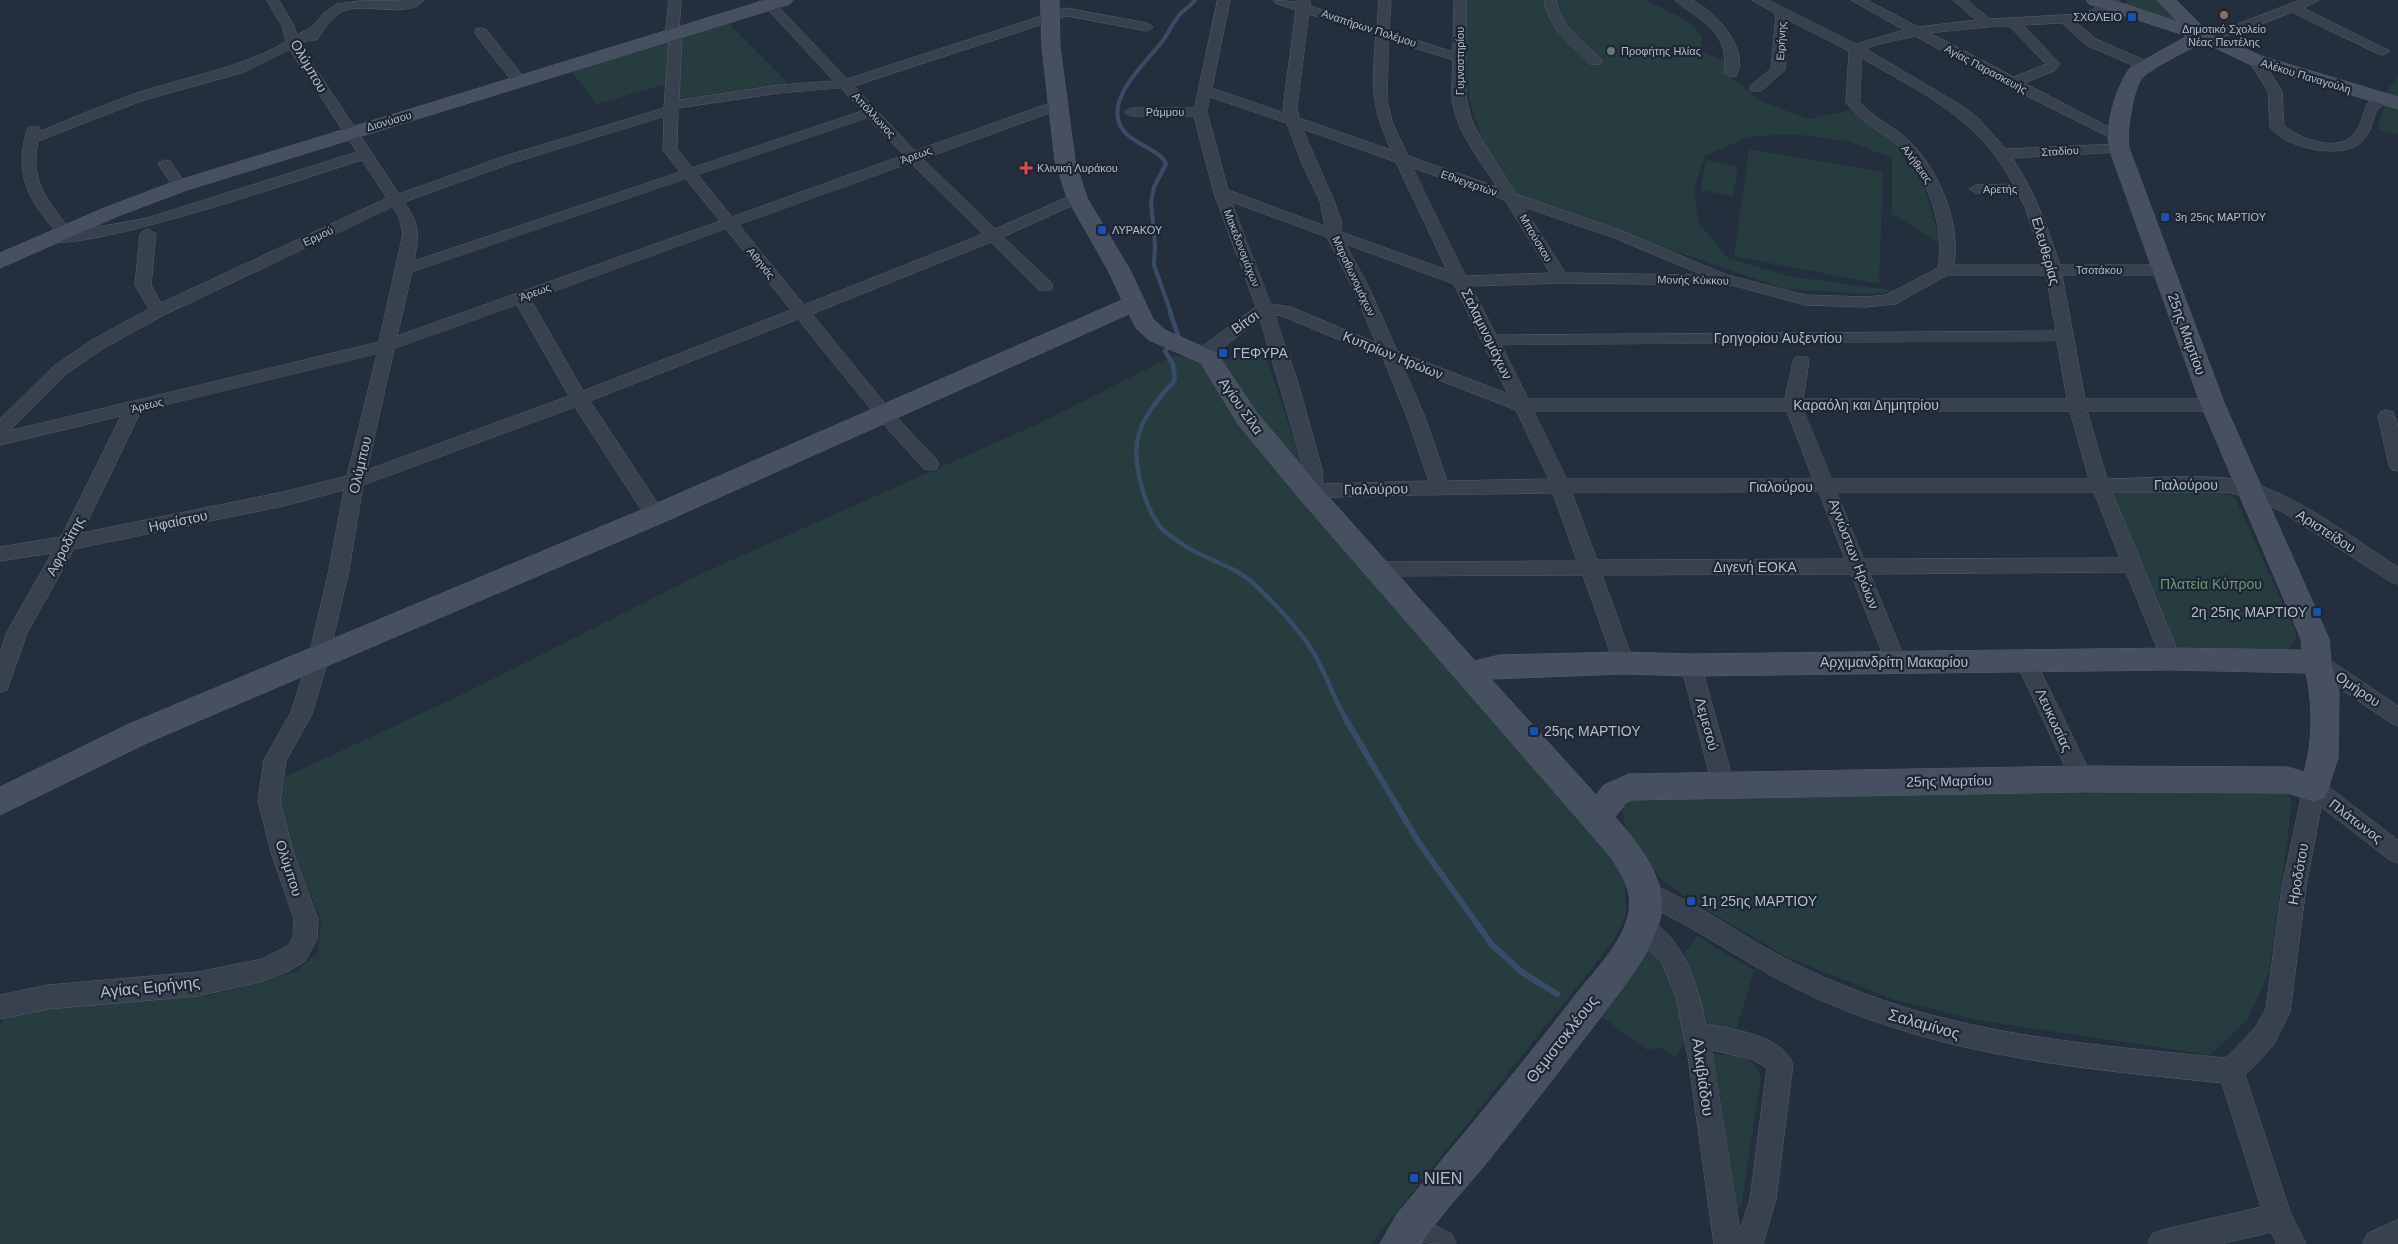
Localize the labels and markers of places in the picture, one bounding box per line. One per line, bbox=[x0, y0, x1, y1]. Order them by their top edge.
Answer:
marker: Δημοτικό Σχολείο Νέας Πεντέλης bbox=[2218, 9, 2230, 21]
place label: ΣΧΟΛΕΙΟ bbox=[2073, 11, 2122, 23]
marker: ΣΧΟΛΕΙΟ bbox=[2126, 11, 2138, 23]
place label: Δημοτικό Σχολείο Νέας Πεντέλης bbox=[2182, 23, 2266, 48]
marker: Προφήτης Ηλίας bbox=[1605, 45, 1617, 57]
place label: Προφήτης Ηλίας bbox=[1621, 45, 1701, 57]
marker: Κλινική Λυράκου bbox=[1019, 161, 1033, 175]
place label: Κλινική Λυράκου bbox=[1037, 162, 1118, 174]
marker: 3η 25ης ΜΑΡΤΙΟΥ bbox=[2159, 211, 2171, 223]
place label: 3η 25ης ΜΑΡΤΙΟΥ bbox=[2175, 211, 2267, 223]
marker: ΛΥΡΑΚΟΥ bbox=[1096, 224, 1108, 236]
place label: ΛΥΡΑΚΟΥ bbox=[1112, 224, 1163, 236]
place label: ΓΕΦΥΡΑ bbox=[1233, 345, 1288, 361]
marker: ΓΕΦΥΡΑ bbox=[1217, 347, 1229, 359]
place label: 2η 25ης ΜΑΡΤΙΟΥ bbox=[2191, 604, 2308, 620]
marker: 2η 25ης ΜΑΡΤΙΟΥ bbox=[2311, 606, 2323, 618]
place label: 25ης ΜΑΡΤΙΟΥ bbox=[1544, 723, 1641, 739]
marker: 25ης ΜΑΡΤΙΟΥ bbox=[1528, 725, 1540, 737]
place label: 1η 25ης ΜΑΡΤΙΟΥ bbox=[1701, 893, 1818, 909]
marker: 1η 25ης ΜΑΡΤΙΟΥ bbox=[1685, 895, 1697, 907]
place label: ΝΙΕΝ bbox=[1424, 1170, 1462, 1187]
marker: ΝΙΕΝ bbox=[1408, 1172, 1420, 1184]

